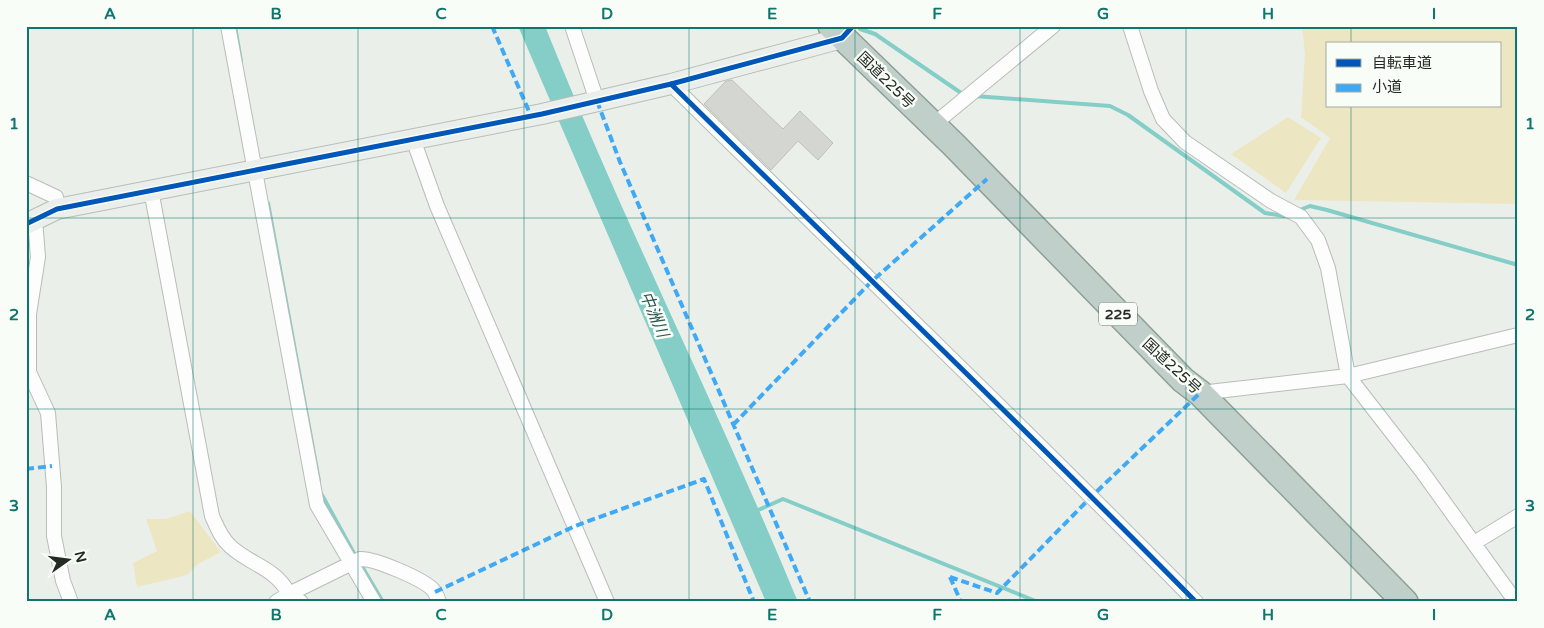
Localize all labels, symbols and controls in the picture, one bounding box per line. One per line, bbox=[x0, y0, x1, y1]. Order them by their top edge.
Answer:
text: A bbox=[104, 4, 116, 24]
text: B bbox=[270, 4, 282, 24]
text: C bbox=[435, 4, 447, 24]
text: D bbox=[601, 4, 613, 24]
text: E bbox=[767, 4, 777, 24]
text: F bbox=[932, 4, 942, 24]
text: G bbox=[1097, 4, 1109, 24]
text: H bbox=[1262, 4, 1274, 24]
text: I bbox=[1432, 4, 1436, 24]
legend bbox=[1326, 42, 1502, 108]
street label: 国道225号 bbox=[853, 48, 919, 112]
text: 自転車道 bbox=[1372, 54, 1432, 72]
text: 小道 bbox=[1372, 78, 1402, 96]
text: 1 bbox=[9, 114, 19, 134]
text: 1 bbox=[1525, 114, 1535, 134]
water label: 中洲川 bbox=[635, 288, 673, 342]
road number: 225 bbox=[1099, 302, 1137, 326]
text: 2 bbox=[9, 305, 19, 325]
text: 2 bbox=[1525, 305, 1535, 325]
street label: 国道225号 bbox=[1139, 334, 1205, 398]
text: 3 bbox=[9, 496, 19, 516]
text: 3 bbox=[1525, 496, 1535, 516]
north arrow bbox=[42, 536, 92, 586]
text: N bbox=[71, 549, 90, 564]
text: A bbox=[104, 605, 116, 625]
text: B bbox=[270, 605, 282, 625]
text: C bbox=[435, 605, 447, 625]
text: D bbox=[601, 605, 613, 625]
text: E bbox=[767, 605, 777, 625]
text: F bbox=[932, 605, 942, 625]
text: G bbox=[1097, 605, 1109, 625]
text: H bbox=[1262, 605, 1274, 625]
text: I bbox=[1432, 605, 1436, 625]

